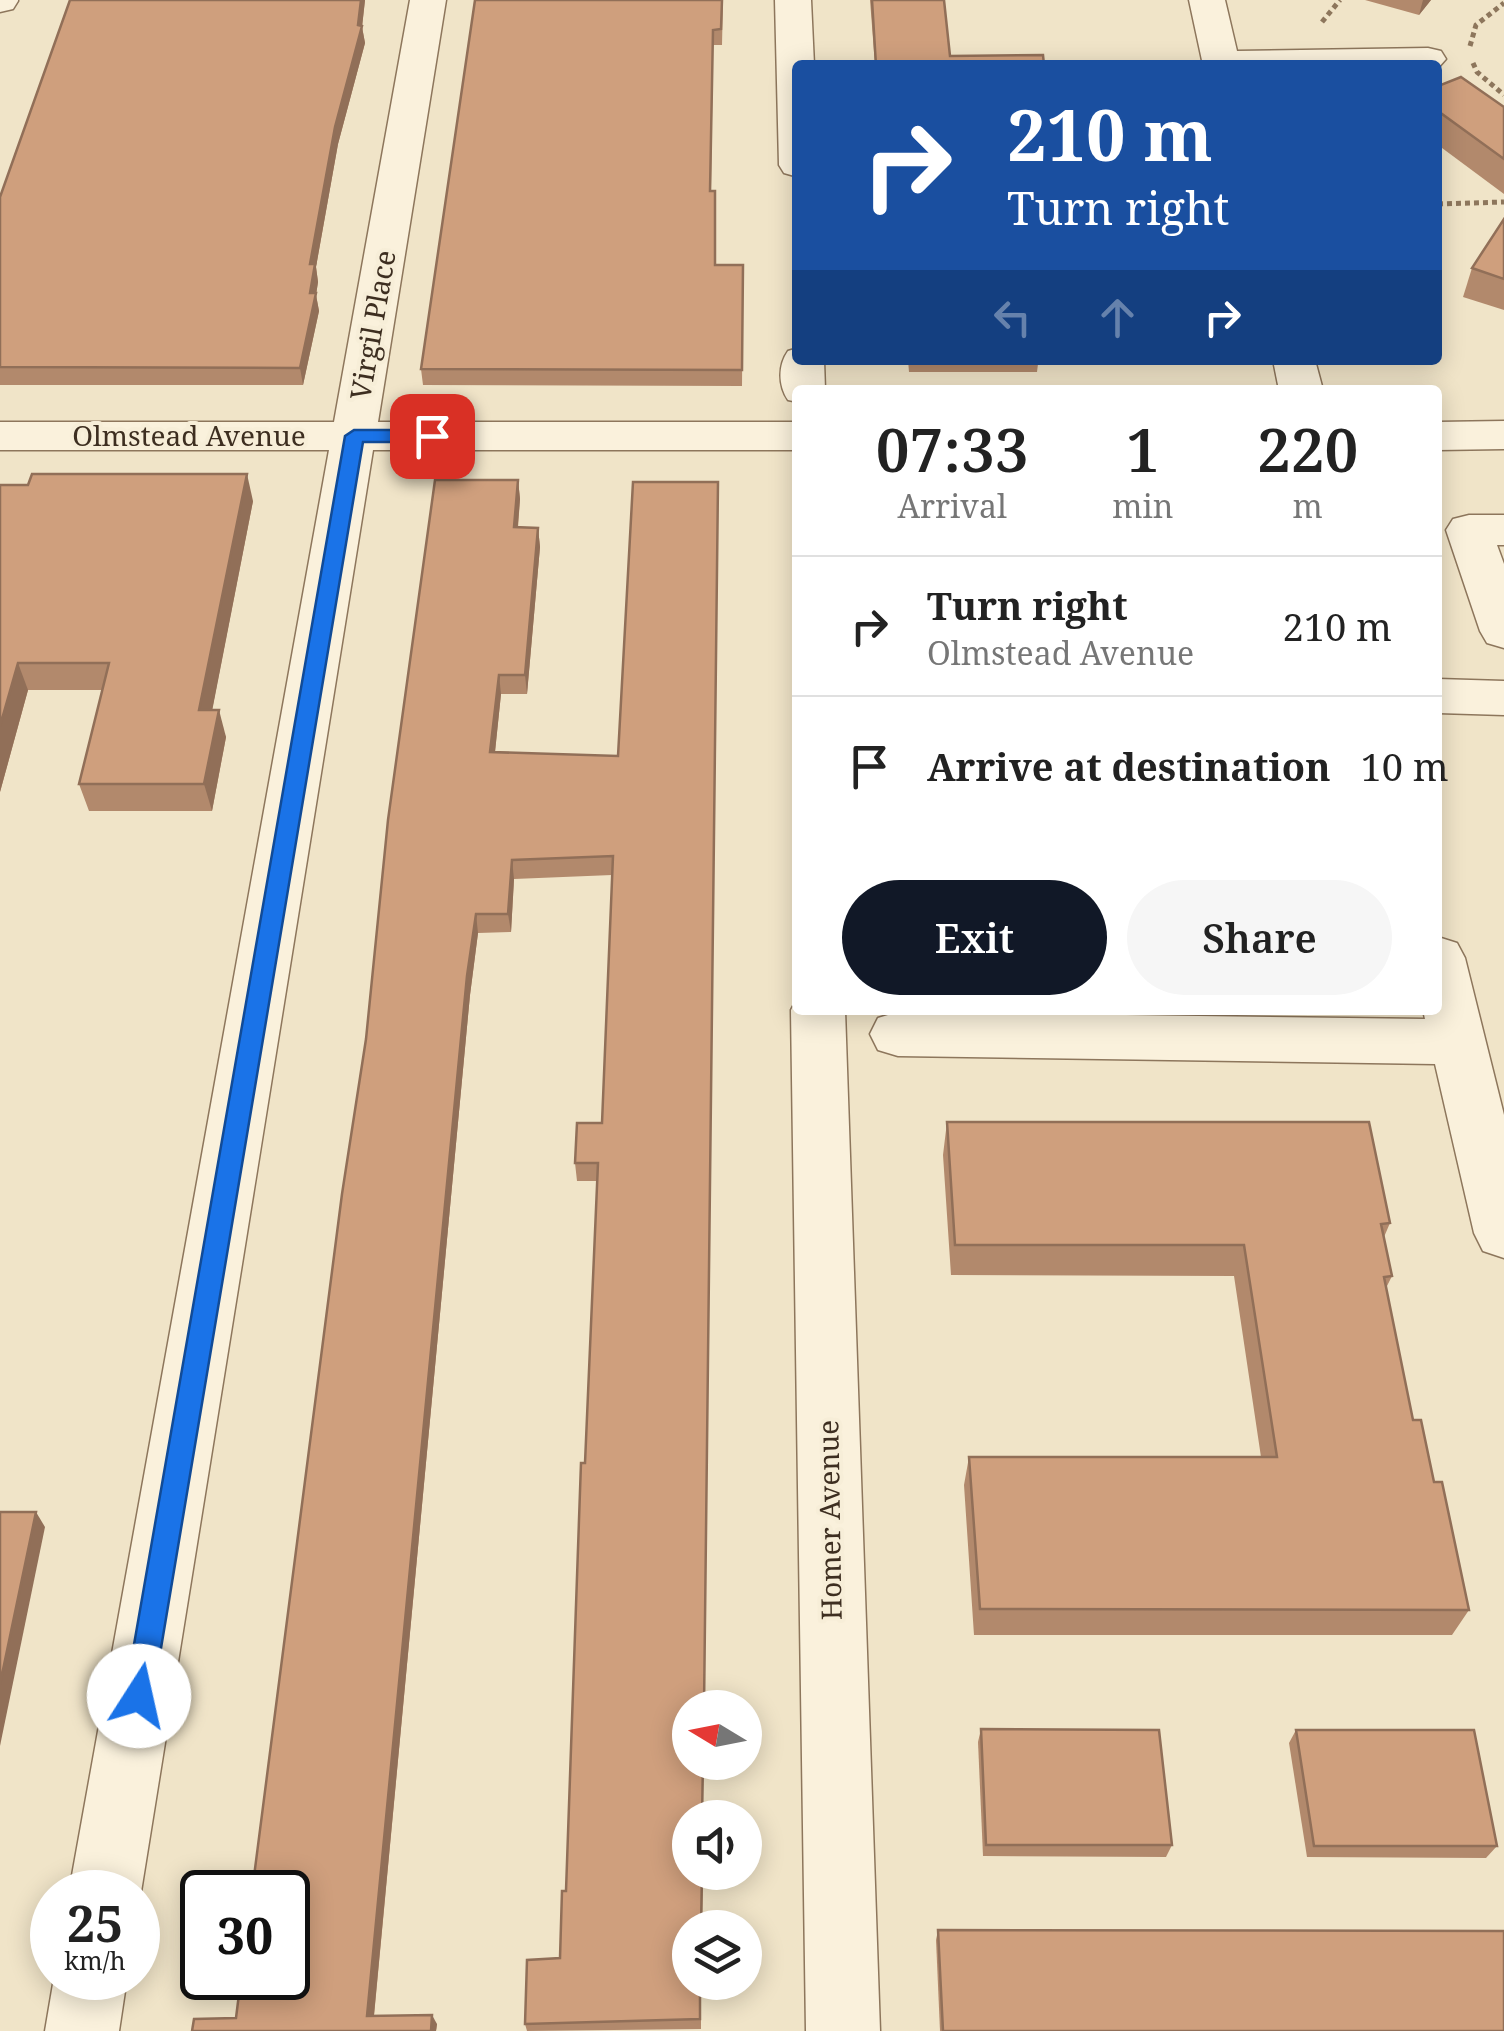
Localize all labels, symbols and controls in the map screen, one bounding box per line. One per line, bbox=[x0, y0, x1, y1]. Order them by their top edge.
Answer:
text: 210 m bbox=[1007, 86, 1213, 182]
icon: right bbox=[842, 100, 972, 230]
text: Turn right bbox=[1007, 177, 1229, 238]
street label: Virgil Place bbox=[340, 247, 404, 403]
icon: left bbox=[985, 290, 1040, 345]
icon: ahead bbox=[1090, 290, 1145, 345]
icon: right bbox=[1195, 290, 1250, 345]
pin bbox=[390, 394, 475, 479]
text: 07:33 bbox=[876, 408, 1029, 490]
text: 1 bbox=[1126, 408, 1160, 490]
text: 220 bbox=[1257, 408, 1358, 490]
icon: arrive bbox=[405, 409, 460, 464]
street label: Olmstead Avenue bbox=[72, 416, 306, 454]
text: Arrival bbox=[897, 484, 1007, 527]
text: min bbox=[1112, 484, 1173, 527]
text: m bbox=[1293, 484, 1323, 527]
text: Turn right bbox=[927, 579, 1128, 631]
icon: right bbox=[842, 599, 897, 654]
text: 210 m bbox=[1282, 600, 1392, 652]
text: Olmstead Avenue bbox=[927, 631, 1194, 674]
icon: arrive bbox=[842, 739, 897, 794]
text: Arrive at destination bbox=[927, 740, 1331, 792]
text: 10 m bbox=[1361, 740, 1449, 792]
button: Exit bbox=[842, 880, 1107, 995]
button: Share bbox=[1127, 880, 1392, 995]
street label: Homer Avenue bbox=[808, 1420, 850, 1621]
position arrow bbox=[87, 1644, 191, 1748]
north arrow bbox=[672, 1690, 762, 1780]
map controls bbox=[672, 1690, 762, 2000]
button: sound bbox=[672, 1800, 762, 1890]
speed limit sign: 30 bbox=[180, 1870, 310, 2000]
text: 25 bbox=[67, 1889, 123, 1957]
button: layers bbox=[672, 1910, 762, 2000]
text: km/h bbox=[64, 1943, 126, 1977]

